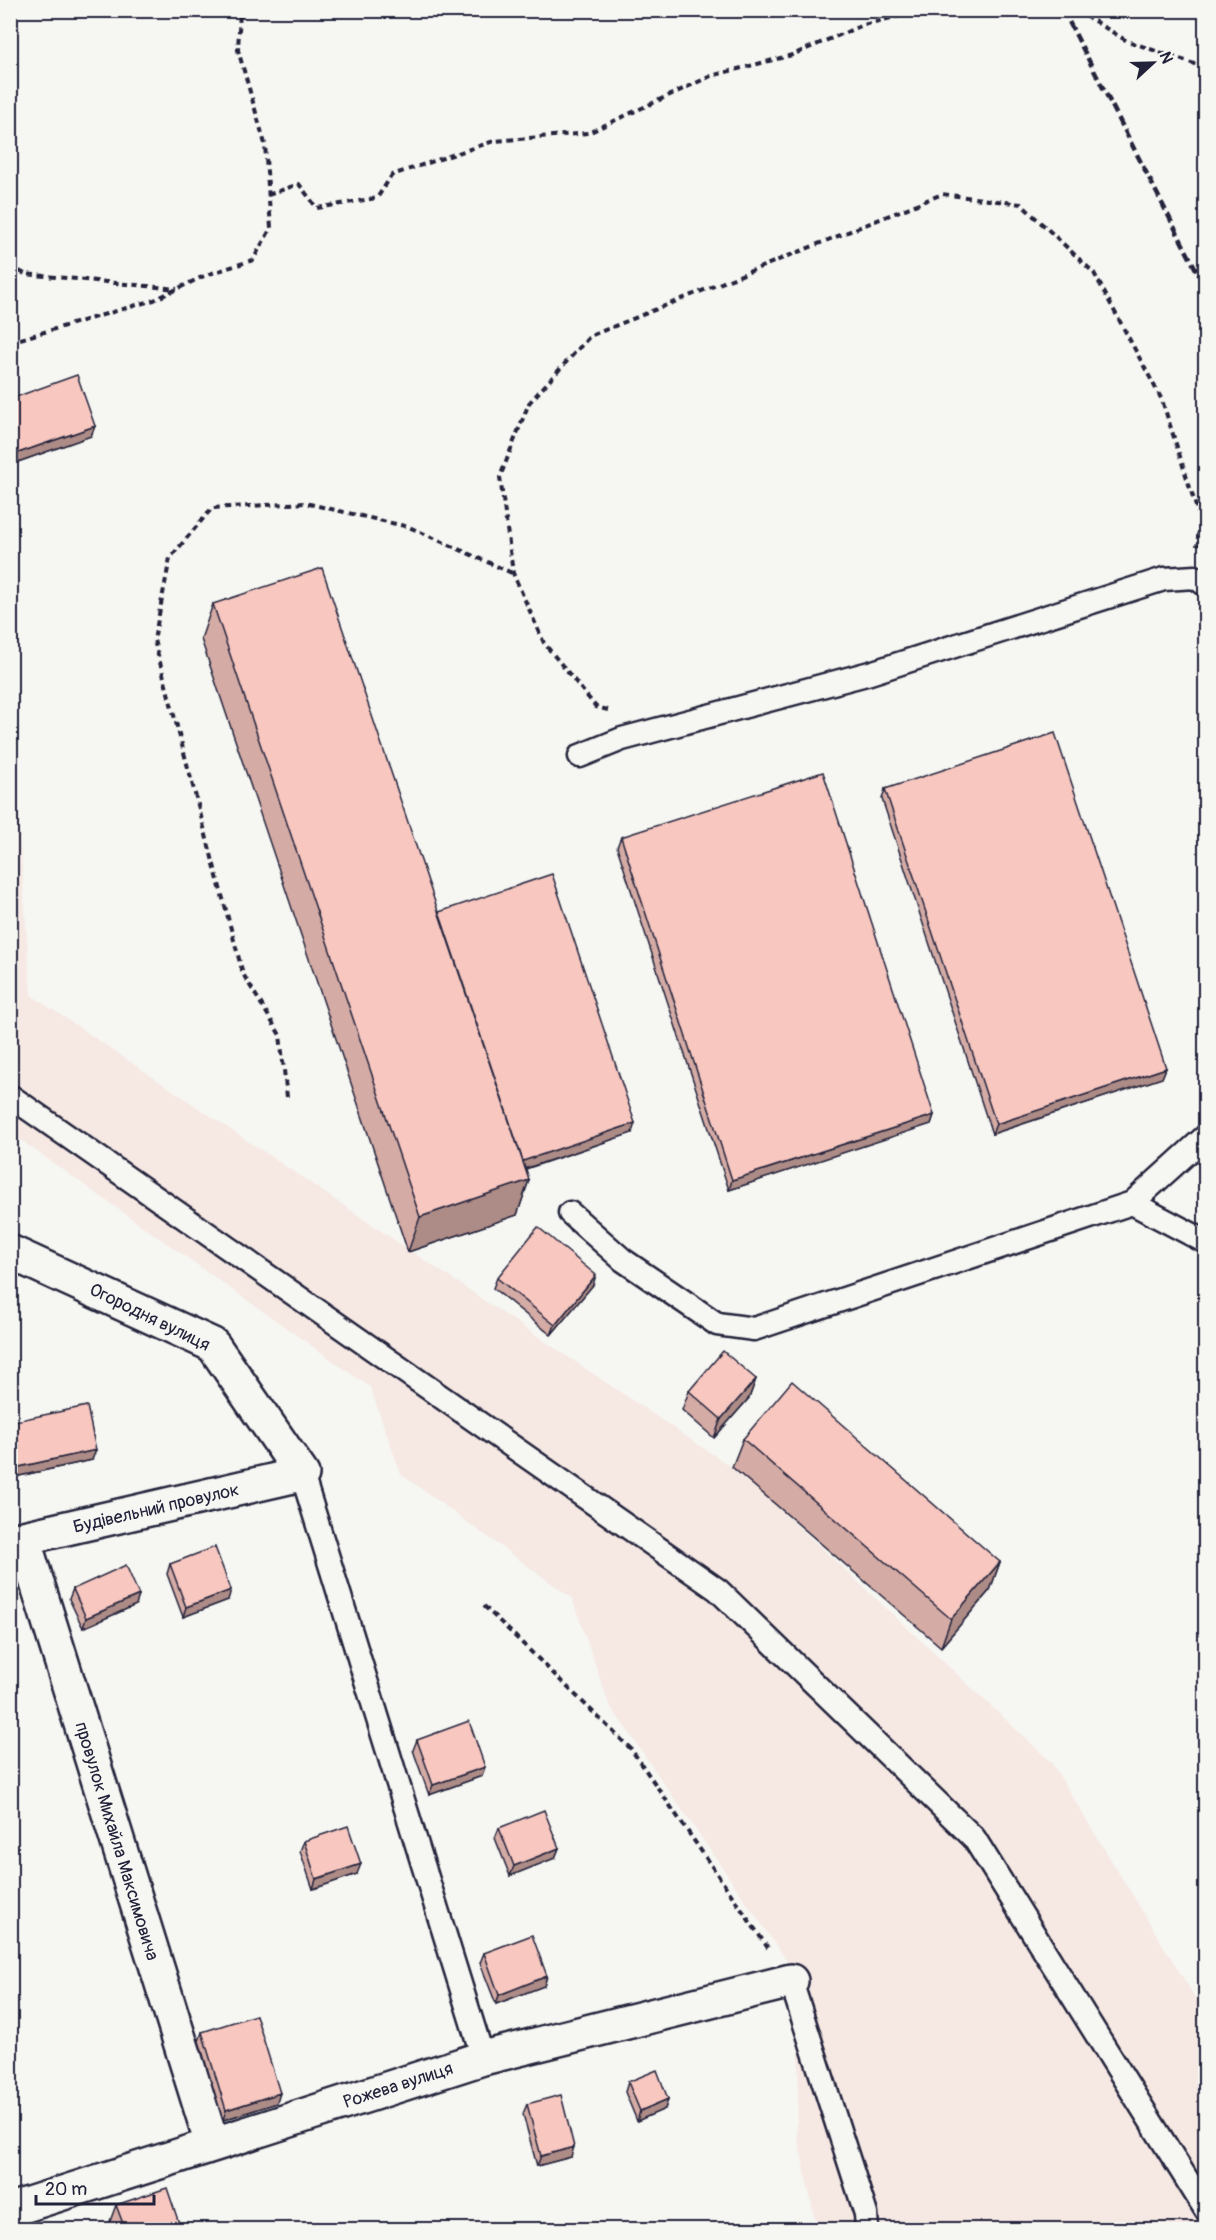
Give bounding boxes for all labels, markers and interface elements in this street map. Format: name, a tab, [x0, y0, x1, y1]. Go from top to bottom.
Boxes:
north arrow	[1123, 33, 1183, 93]
text: N	[1155, 49, 1177, 67]
street label: Огородня вулиця	[86, 1278, 214, 1357]
street label: Будівельний провулок	[71, 1478, 241, 1539]
street label: провулок Михайла Максимовича	[69, 1719, 164, 1963]
street label: Рожева вулиця	[340, 2057, 456, 2114]
scale bar	[36, 2168, 154, 2206]
text: 20 m	[45, 2178, 87, 2201]

